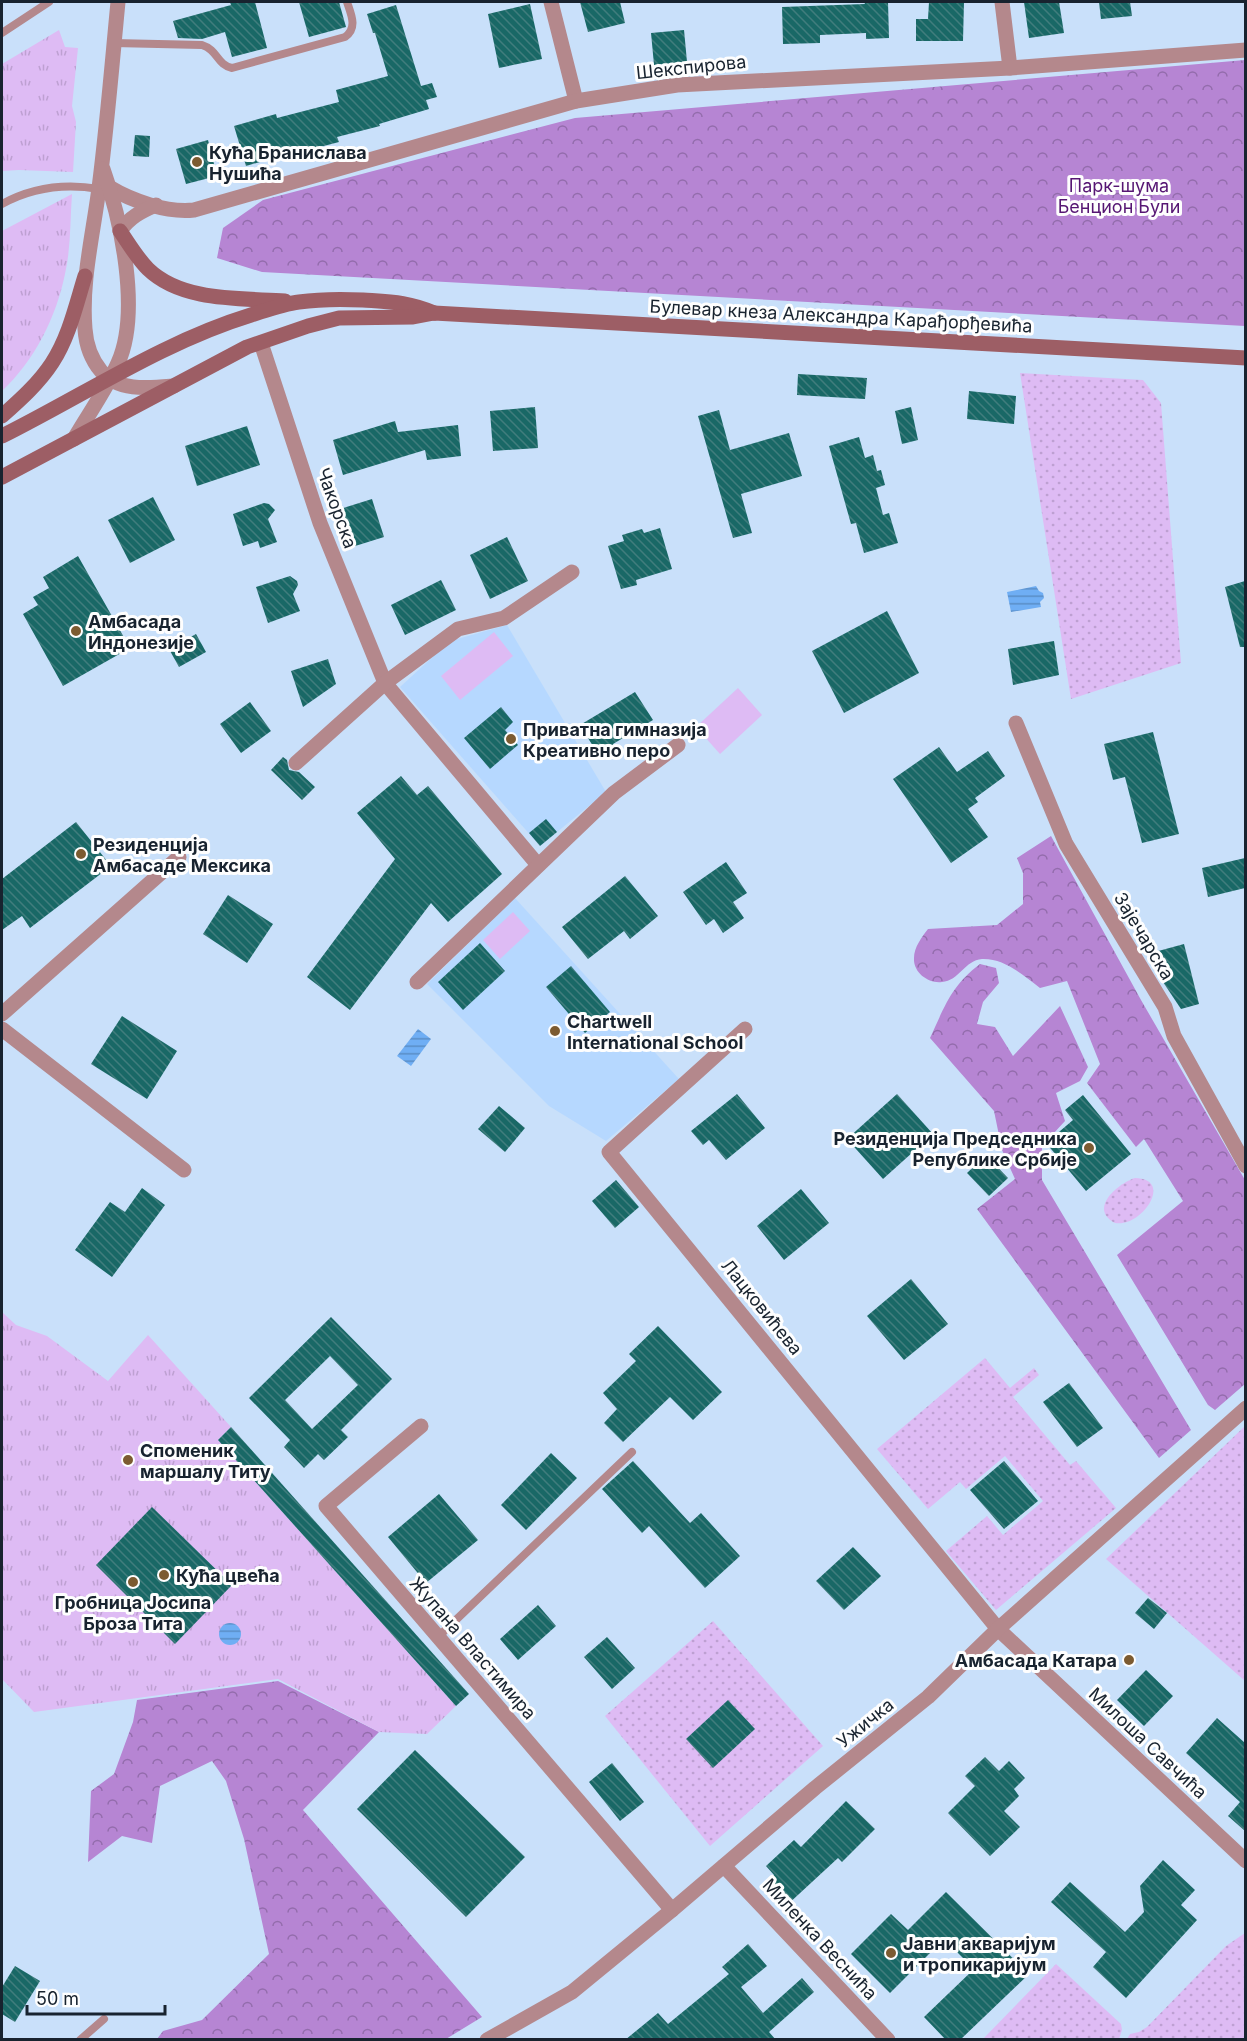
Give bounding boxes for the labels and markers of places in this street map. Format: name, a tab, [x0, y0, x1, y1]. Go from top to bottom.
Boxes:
place label: Кућа Бранислава Нушића	[209, 142, 367, 184]
marker: Кућа Бранислава Нушића	[190, 155, 204, 169]
place label: Амбасада Индонезије	[88, 611, 194, 653]
marker: Амбасада Индонезије	[69, 624, 83, 638]
place label: Приватна гимназија Креативно перо	[523, 719, 707, 761]
marker: Приватна гимназија Креативно перо	[504, 732, 518, 746]
place label: Резиденција Амбасаде Мексика	[93, 834, 271, 876]
marker: Резиденција Амбасаде Мексика	[74, 847, 88, 861]
place label: Chartwell International School	[567, 1011, 743, 1053]
marker: Chartwell International School	[548, 1024, 562, 1038]
place label: Резиденција Председника Републике Србије	[833, 1128, 1077, 1170]
marker: Резиденција Председника Републике Србије	[1082, 1141, 1096, 1155]
place label: Споменик маршалу Титу	[140, 1440, 271, 1482]
marker: Споменик маршалу Титу	[121, 1453, 135, 1467]
place label: Кућа цвећа	[176, 1565, 280, 1586]
marker: Кућа цвећа	[157, 1568, 171, 1582]
marker: Гробница Јосипа Броза Тита	[126, 1575, 140, 1589]
place label: Гробница Јосипа Броза Тита	[55, 1592, 211, 1634]
place label: Амбасада Катара	[955, 1650, 1117, 1671]
marker: Амбасада Катара	[1122, 1653, 1136, 1667]
place label: Јавни акваријум и тропикаријум	[903, 1933, 1056, 1975]
marker: Јавни акваријум и тропикаријум	[884, 1946, 898, 1960]

